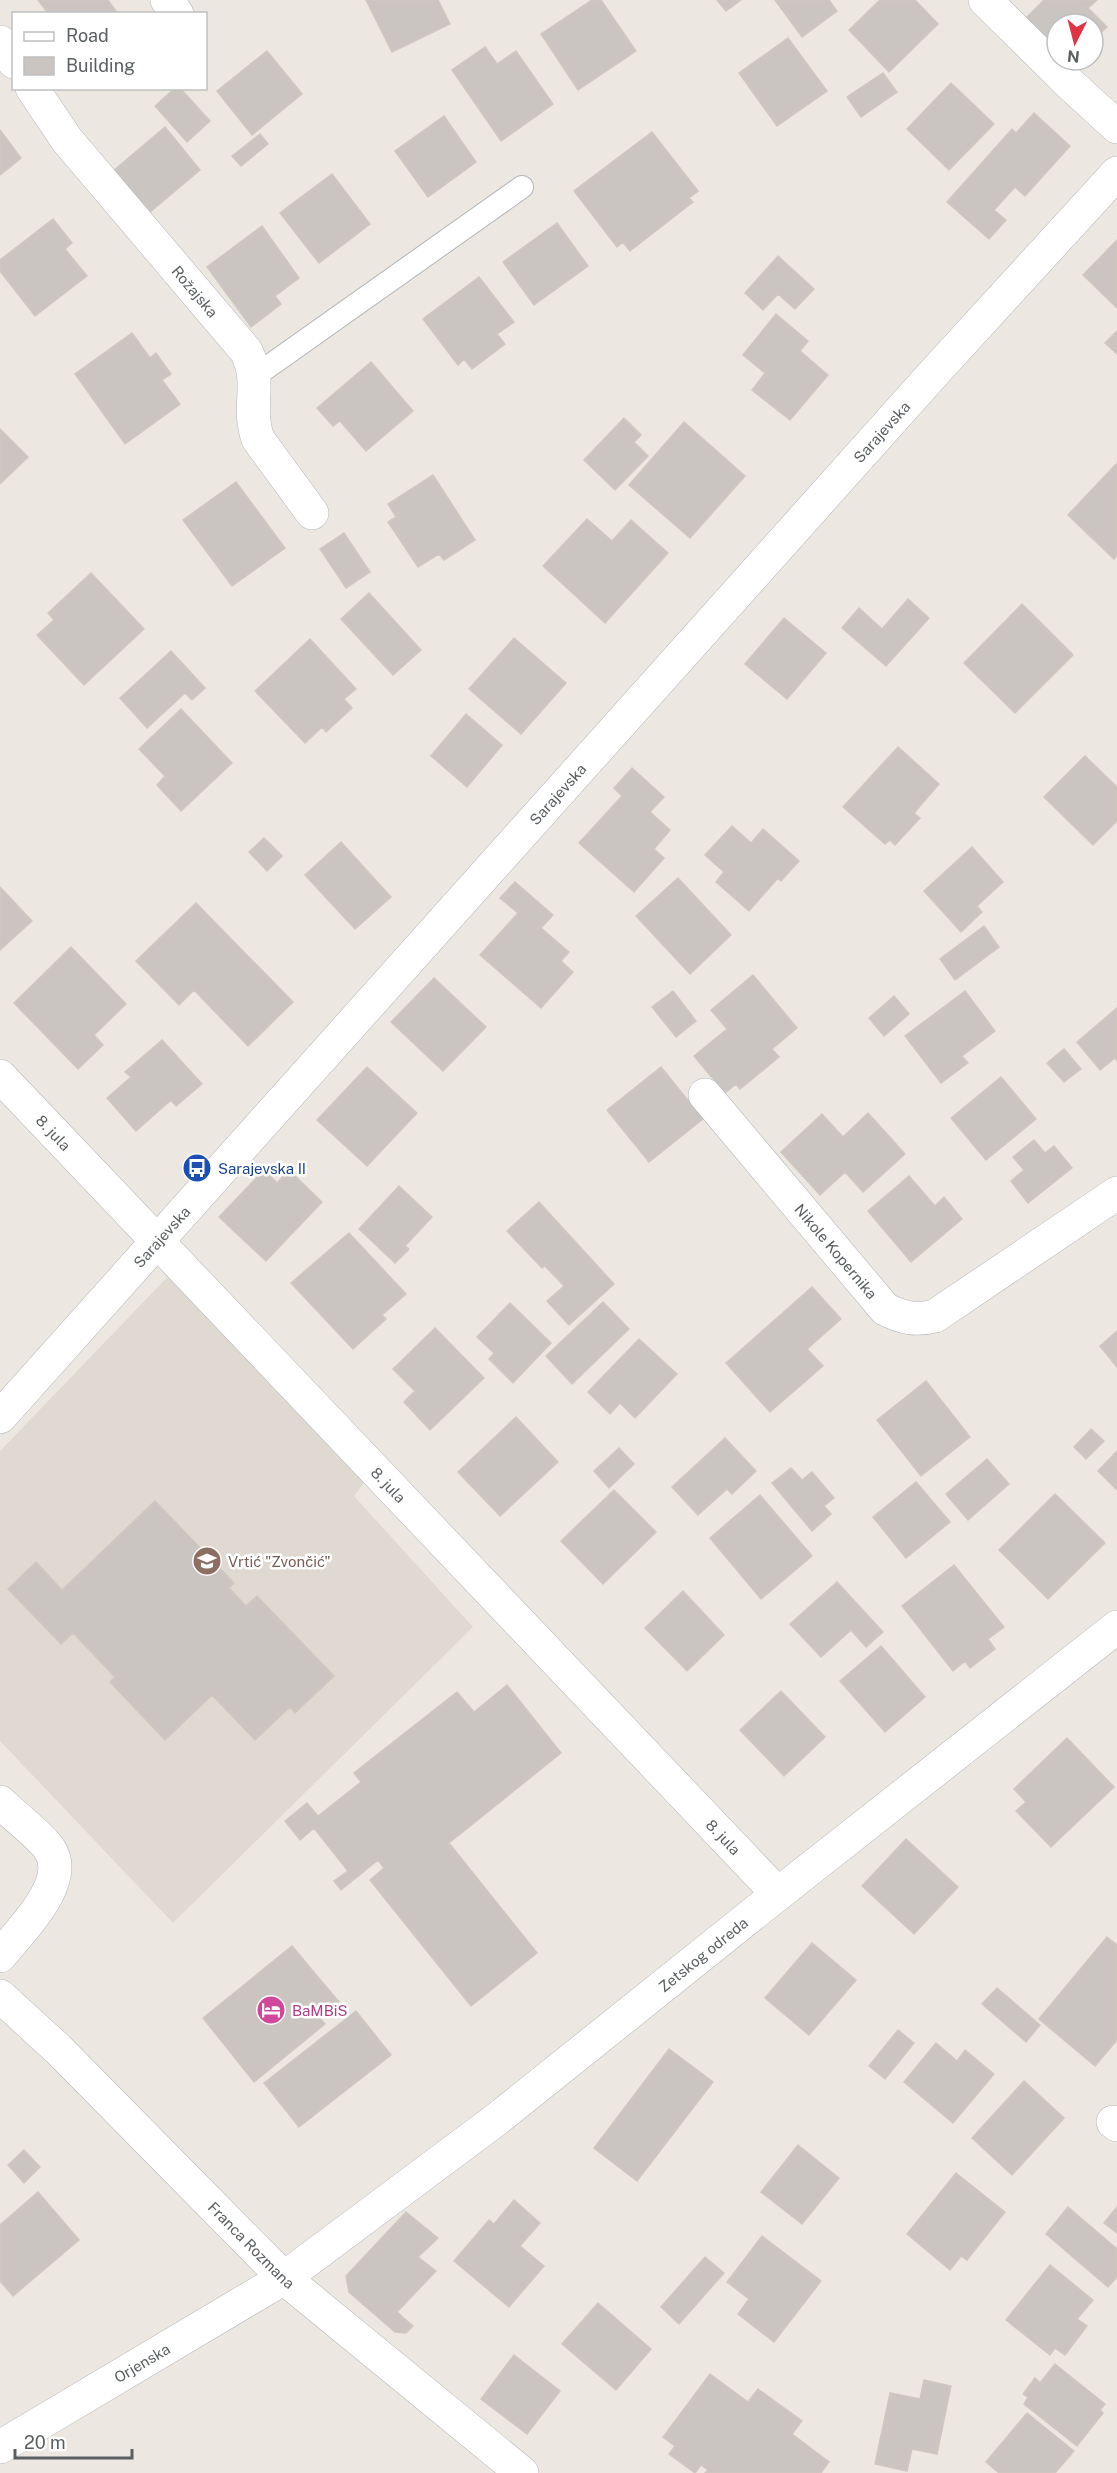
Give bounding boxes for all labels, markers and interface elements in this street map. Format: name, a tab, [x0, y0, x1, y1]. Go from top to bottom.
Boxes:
legend	[12, 12, 207, 90]
north arrow	[1045, 12, 1105, 72]
text: Road	[66, 25, 109, 46]
text: N	[1066, 46, 1081, 67]
text: Building	[66, 55, 135, 76]
street label: Rožajska	[169, 262, 222, 320]
street label: Sarajevska	[850, 398, 913, 466]
street label: Sarajevska	[526, 760, 589, 828]
street label: 8. jula	[33, 1111, 74, 1154]
bus stop icon: Sarajevska II	[181, 1152, 213, 1184]
place label: Sarajevska II	[218, 1160, 306, 1177]
street label: Nikole Kopernika	[792, 1200, 881, 1302]
street label: Sarajevska	[130, 1203, 193, 1271]
street label: 8. jula	[368, 1464, 409, 1506]
school or university icon: Vrtić "Zvončić"	[191, 1545, 223, 1577]
place label: Vrtić "Zvončić"	[228, 1553, 331, 1570]
street label: 8. jula	[703, 1816, 744, 1858]
street label: Zetskog odreda	[655, 1913, 751, 1995]
hotel icon: BaMBiS	[255, 1994, 287, 2026]
place label: BaMBiS	[292, 2002, 347, 2019]
street label: Franca Rozmana	[205, 2198, 298, 2292]
street label: Orjenska	[111, 2339, 173, 2386]
scale bar	[15, 2422, 132, 2460]
text: 20 m	[24, 2432, 66, 2453]

